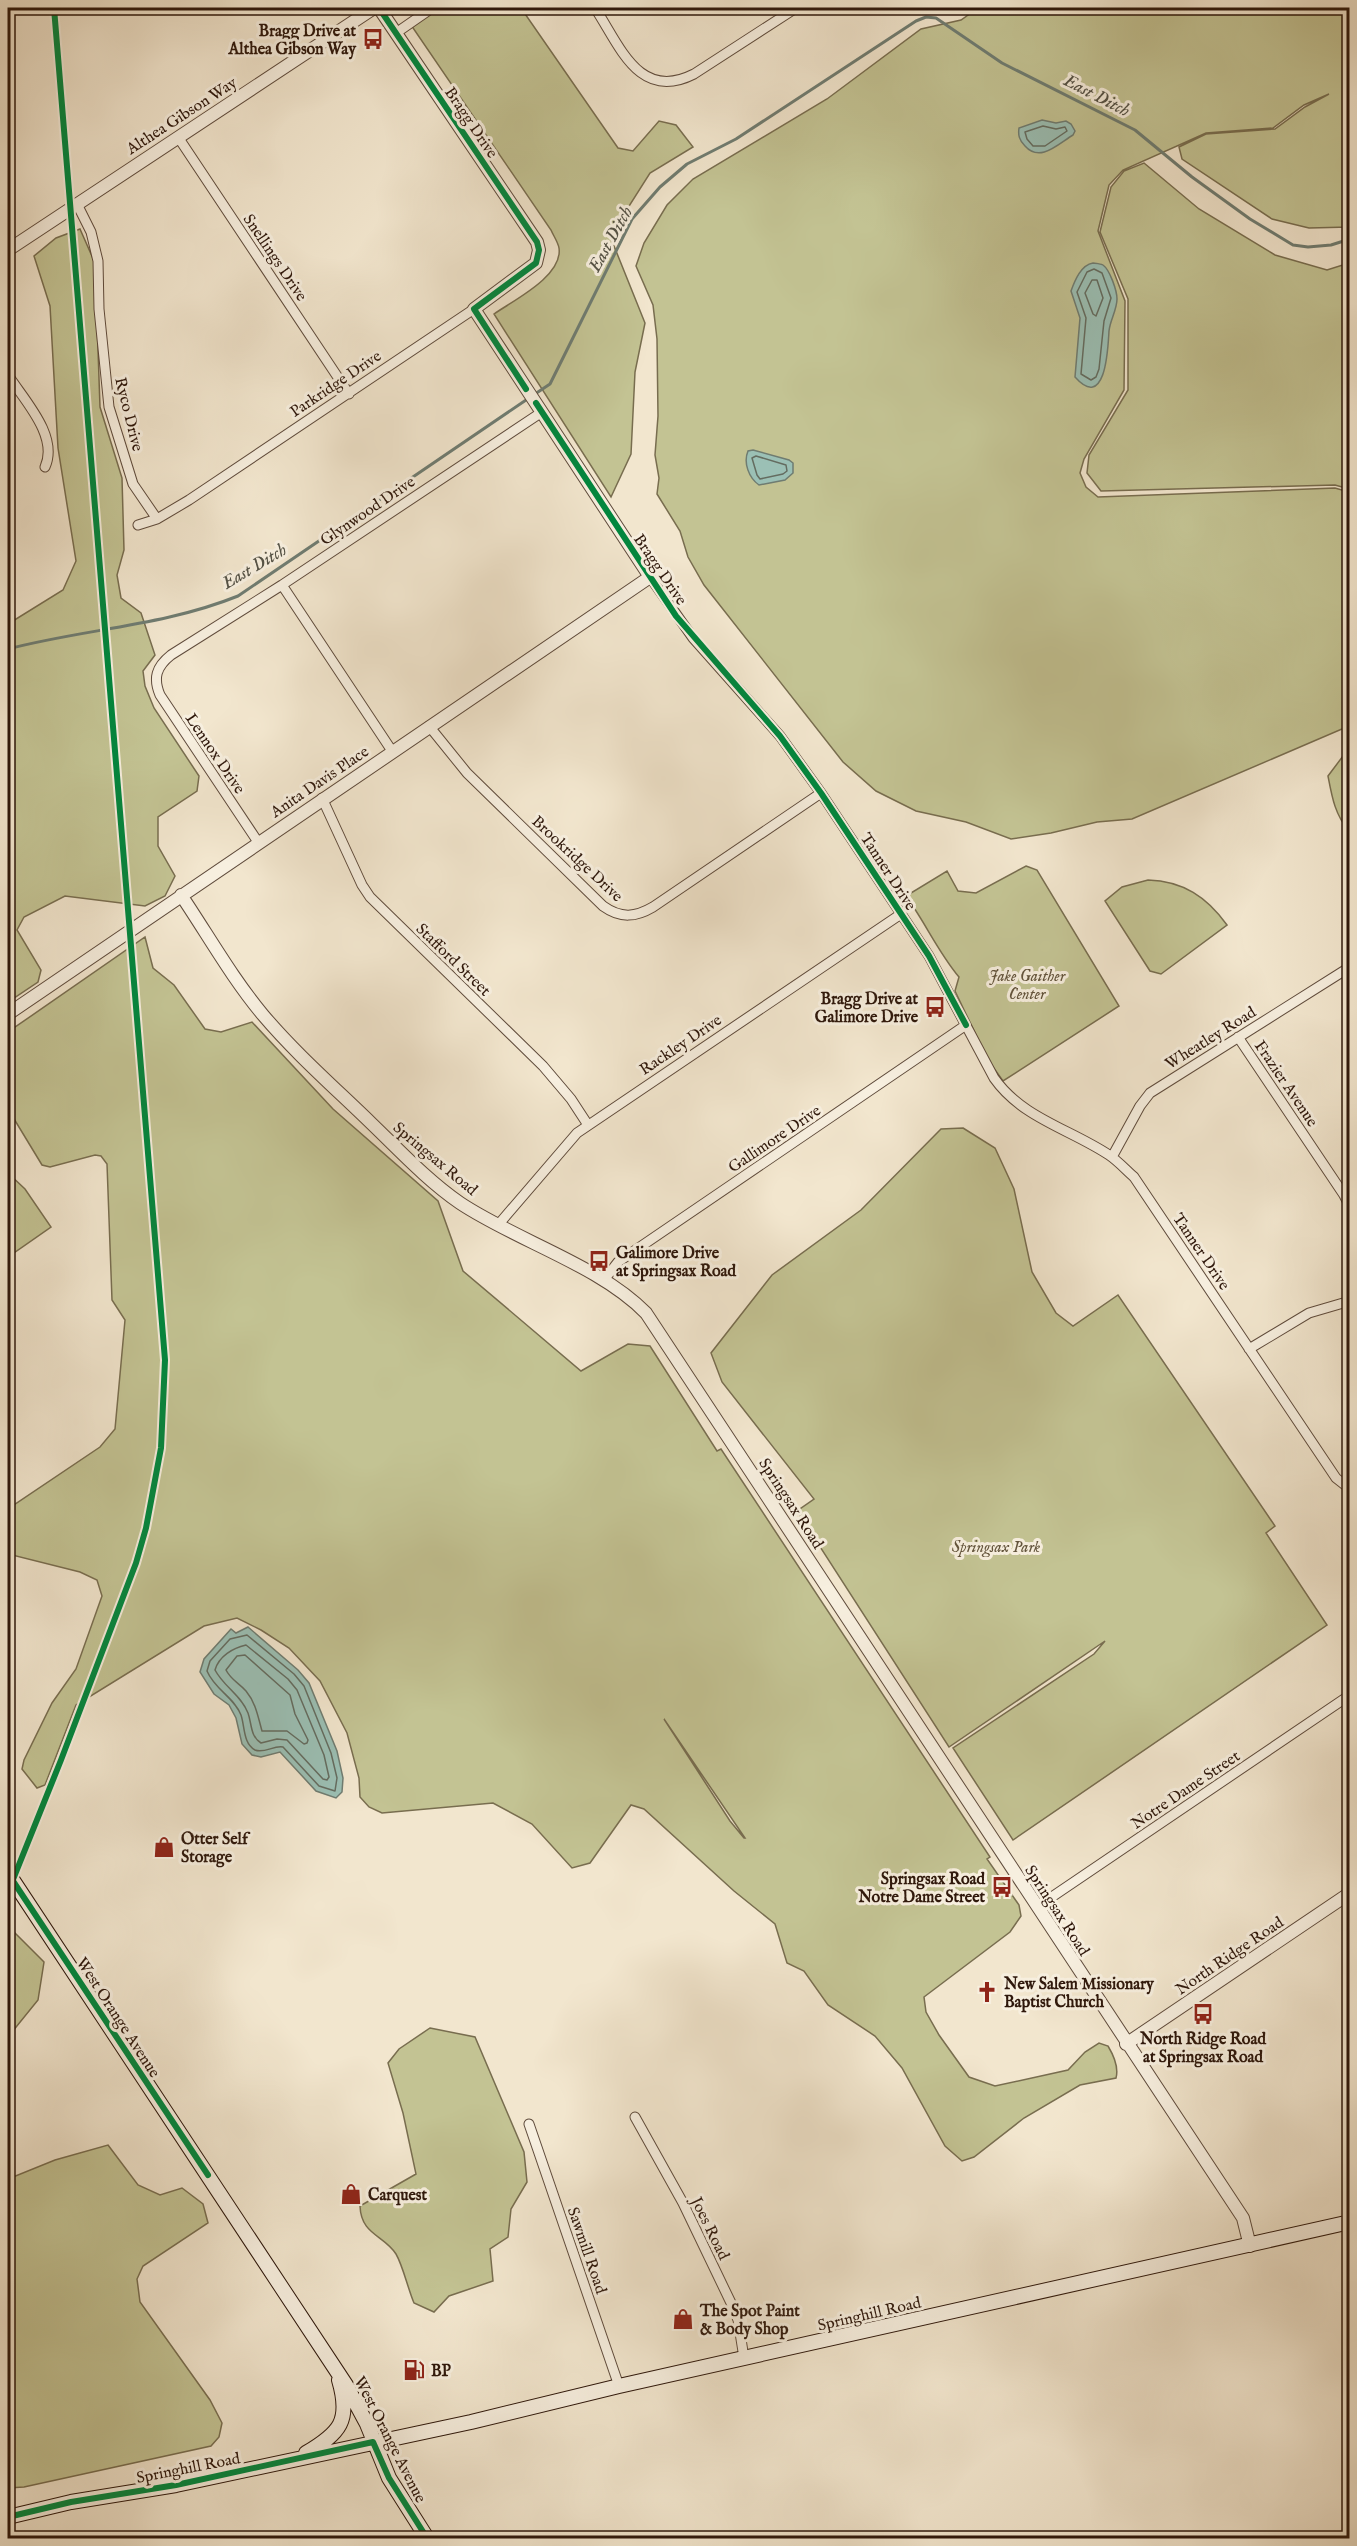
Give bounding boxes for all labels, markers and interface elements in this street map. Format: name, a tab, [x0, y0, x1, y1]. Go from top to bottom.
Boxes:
place label: Bragg Drive at Althea Gibson Way	[228, 22, 357, 60]
bus stop icon: Bragg Drive at Althea Gibson Way	[361, 27, 385, 51]
water label: East Ditch	[1058, 69, 1134, 123]
street label: Althea Gibson Way	[122, 74, 241, 160]
street label: Bragg Drive	[439, 84, 501, 162]
water label: East Ditch	[583, 203, 639, 277]
street label: Snellings Drive	[238, 211, 311, 305]
street label: Parkridge Drive	[287, 347, 386, 423]
street label: Ryco Drive	[109, 375, 147, 454]
street label: Glynwood Drive	[317, 473, 419, 551]
street label: Bragg Drive	[628, 531, 690, 609]
water label: East Ditch	[217, 539, 292, 596]
street label: Lennox Drive	[180, 710, 249, 798]
street label: Anita Davis Place	[266, 742, 373, 823]
street label: Brookridge Drive	[527, 812, 626, 907]
street label: Tanner Drive	[855, 830, 920, 915]
street label: Stafford Street	[411, 920, 495, 1001]
park label: Jake Gaither Center	[989, 967, 1067, 1005]
place label: Bragg Drive at Galimore Drive	[815, 990, 919, 1028]
bus stop icon: Bragg Drive at Galimore Drive	[923, 995, 947, 1019]
street label: Wheatley Road	[1162, 1003, 1261, 1075]
street label: Rackley Drive	[636, 1011, 726, 1080]
street label: Frazier Avenue	[1249, 1037, 1322, 1131]
street label: Gallimore Drive	[725, 1101, 825, 1178]
street label: Springsax Road	[388, 1118, 481, 1201]
street label: Tanner Drive	[1167, 1210, 1233, 1294]
place label: Galimore Drive at Springsax Road	[616, 1244, 737, 1282]
bus stop icon: Galimore Drive at Springsax Road	[587, 1249, 611, 1273]
street label: Springsax Road	[754, 1455, 827, 1554]
park label: Springsax Park	[952, 1538, 1041, 1558]
street label: Notre Dame Street	[1128, 1747, 1245, 1834]
place label: Otter Self Storage	[181, 1830, 251, 1868]
shop icon: Otter Self Storage	[152, 1835, 176, 1859]
street label: Springsax Road	[1020, 1862, 1093, 1961]
place label: Springsax Road Notre Dame Street	[857, 1870, 986, 1908]
bus stop icon: Springsax Road Notre Dame Street	[990, 1875, 1014, 1899]
street label: North Ridge Road	[1172, 1913, 1288, 2000]
street label: West Orange Avenue	[71, 1954, 164, 2082]
place label: New Salem Missionary Baptist Church	[1003, 1975, 1155, 2013]
church icon: New Salem Missionary Baptist Church	[975, 1980, 999, 2004]
bus stop icon: North Ridge Road at Springsax Road	[1191, 2002, 1215, 2026]
place label: North Ridge Road at Springsax Road	[1139, 2030, 1266, 2068]
shop icon: Carquest	[339, 2182, 363, 2206]
place label: Carquest	[368, 2186, 427, 2206]
street label: Joes Road	[685, 2192, 733, 2264]
street label: Sawmill Road	[562, 2205, 610, 2297]
street label: Springhill Road	[816, 2293, 924, 2337]
place label: The Spot Paint & Body Shop	[699, 2302, 800, 2340]
shop icon: The Spot Paint & Body Shop	[671, 2307, 695, 2331]
fuel station icon: BP	[402, 2358, 426, 2382]
place label: BP	[431, 2362, 452, 2382]
street label: West Orange Avenue	[349, 2373, 430, 2507]
street label: Springhill Road	[135, 2449, 242, 2489]

